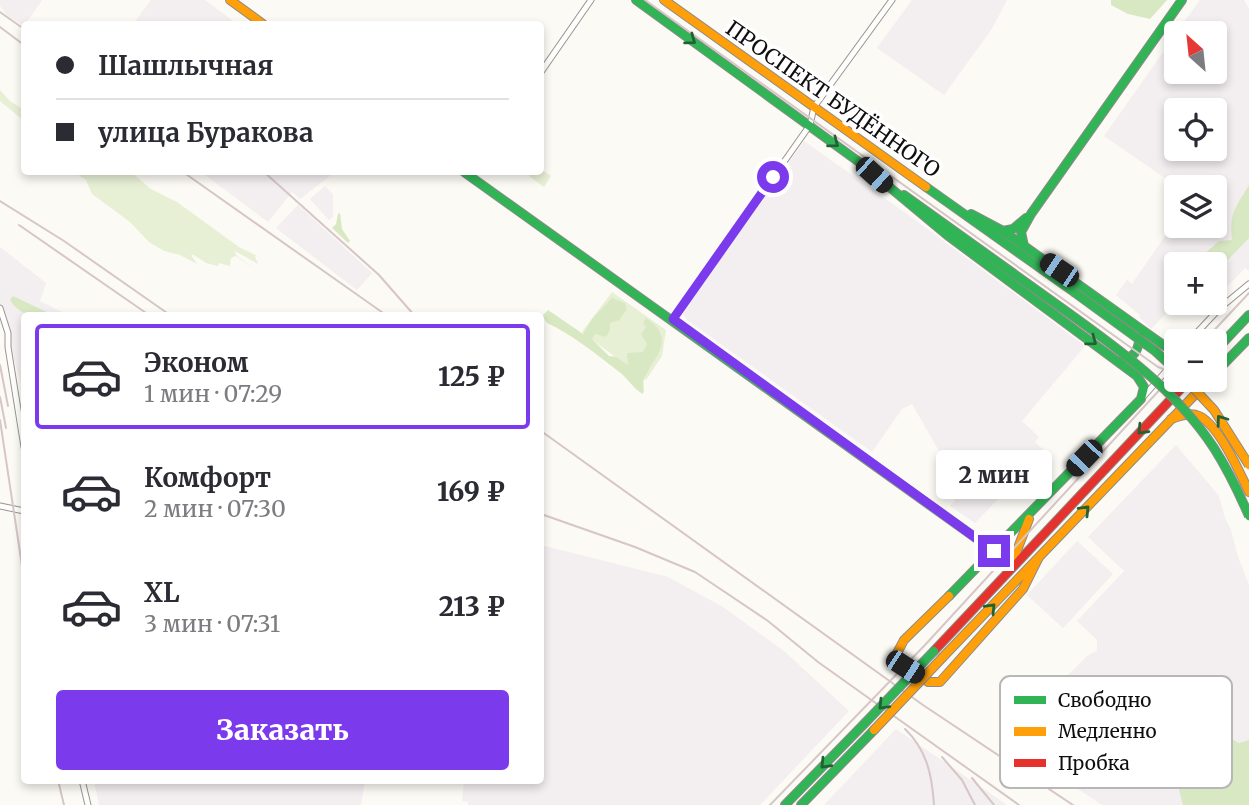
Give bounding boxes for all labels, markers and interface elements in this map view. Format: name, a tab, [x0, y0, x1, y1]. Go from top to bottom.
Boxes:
street label: ПРОСПЕКТ БУДЁННОГО	[721, 15, 945, 183]
north arrow	[1164, 21, 1227, 84]
map controls	[1164, 21, 1227, 392]
one-way arrow	[683, 32, 696, 44]
text: Шашлычная	[98, 49, 273, 82]
button: locate	[1164, 98, 1227, 161]
text: улица Буракова	[98, 116, 314, 149]
one-way arrow	[826, 135, 839, 147]
car	[852, 153, 897, 197]
route start	[757, 161, 789, 193]
button: layers	[1164, 175, 1227, 238]
car	[1036, 250, 1083, 290]
button: +	[1164, 252, 1227, 315]
button: −	[1164, 329, 1227, 392]
one-way arrow	[1084, 333, 1096, 345]
icon: car	[60, 345, 123, 408]
text: Эконом	[144, 346, 249, 379]
text: 125 ₽	[438, 360, 505, 393]
text: 1 мин · 07:29	[144, 379, 282, 408]
one-way arrow	[1217, 415, 1229, 428]
one-way arrow	[1137, 421, 1150, 434]
car	[1062, 436, 1107, 480]
callout: 2 мин	[936, 449, 1052, 498]
icon: car	[60, 460, 123, 523]
text: 2 мин	[958, 460, 1030, 489]
text: Комфорт	[144, 461, 271, 494]
text: 169 ₽	[437, 475, 505, 508]
text: 2 мин · 07:30	[144, 494, 286, 523]
one-way arrow	[1076, 505, 1089, 518]
route end	[978, 535, 1010, 567]
icon: car	[60, 575, 123, 638]
text: XL	[144, 576, 180, 609]
text: 213 ₽	[439, 590, 505, 623]
one-way arrow	[982, 603, 995, 616]
text: 3 мин · 07:31	[144, 609, 280, 638]
car	[882, 647, 929, 687]
legend	[1000, 676, 1232, 788]
text: Свободно	[1058, 688, 1151, 712]
button: Заказать	[56, 690, 509, 770]
one-way arrow	[878, 697, 891, 710]
text: Медленно	[1058, 719, 1157, 743]
text: Пробка	[1058, 751, 1130, 775]
one-way arrow	[821, 756, 834, 769]

